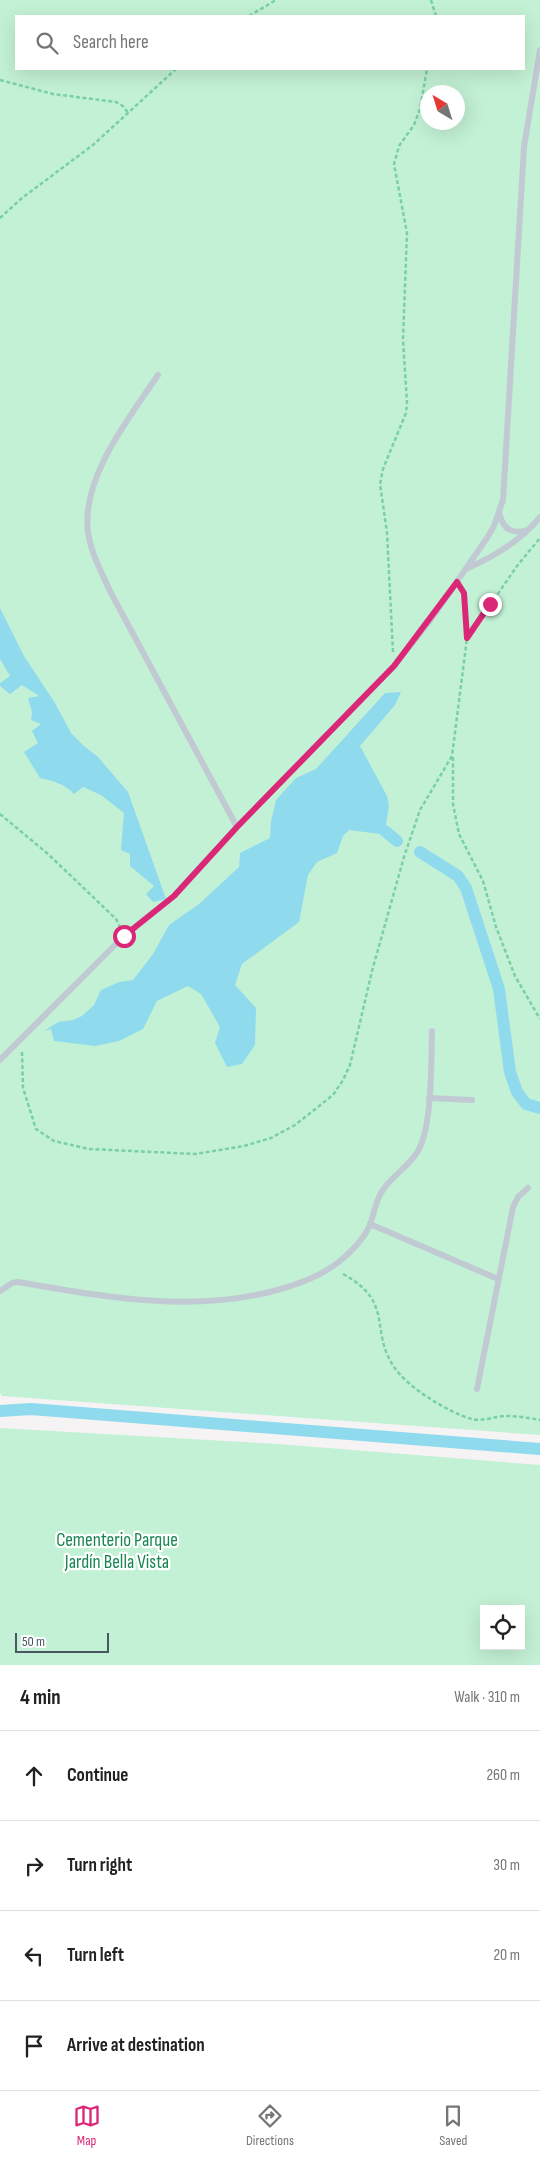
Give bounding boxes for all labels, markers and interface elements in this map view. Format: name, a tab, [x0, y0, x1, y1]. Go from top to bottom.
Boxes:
search box	[15, 15, 525, 70]
icon: search	[33, 29, 61, 57]
text: Search here	[73, 31, 149, 54]
north arrow	[420, 85, 465, 130]
route end	[479, 593, 502, 616]
route start	[113, 925, 136, 948]
park label: Cementerio Parque Jardín Bella Vista	[56, 1529, 178, 1574]
map controls	[480, 1605, 525, 1650]
button: locate	[480, 1605, 525, 1650]
scale bar	[15, 1630, 109, 1653]
text: 50 m	[22, 1633, 45, 1650]
text: 4 min	[20, 1685, 61, 1710]
text: Walk · 310 m	[454, 1688, 520, 1707]
icon: ahead	[20, 1762, 48, 1790]
text: Continue	[67, 1764, 128, 1787]
text: 260 m	[486, 1766, 520, 1785]
icon: right	[20, 1852, 48, 1880]
text: Turn right	[67, 1854, 132, 1877]
text: 30 m	[493, 1856, 520, 1875]
icon: left	[20, 1942, 48, 1970]
text: Turn left	[67, 1944, 124, 1967]
text: 20 m	[493, 1946, 520, 1965]
icon: arrive	[20, 2032, 48, 2060]
text: Arrive at destination	[67, 2034, 205, 2057]
tab: Map	[73, 2102, 101, 2149]
tab: Directions	[246, 2102, 294, 2149]
tab: Saved	[439, 2102, 467, 2149]

